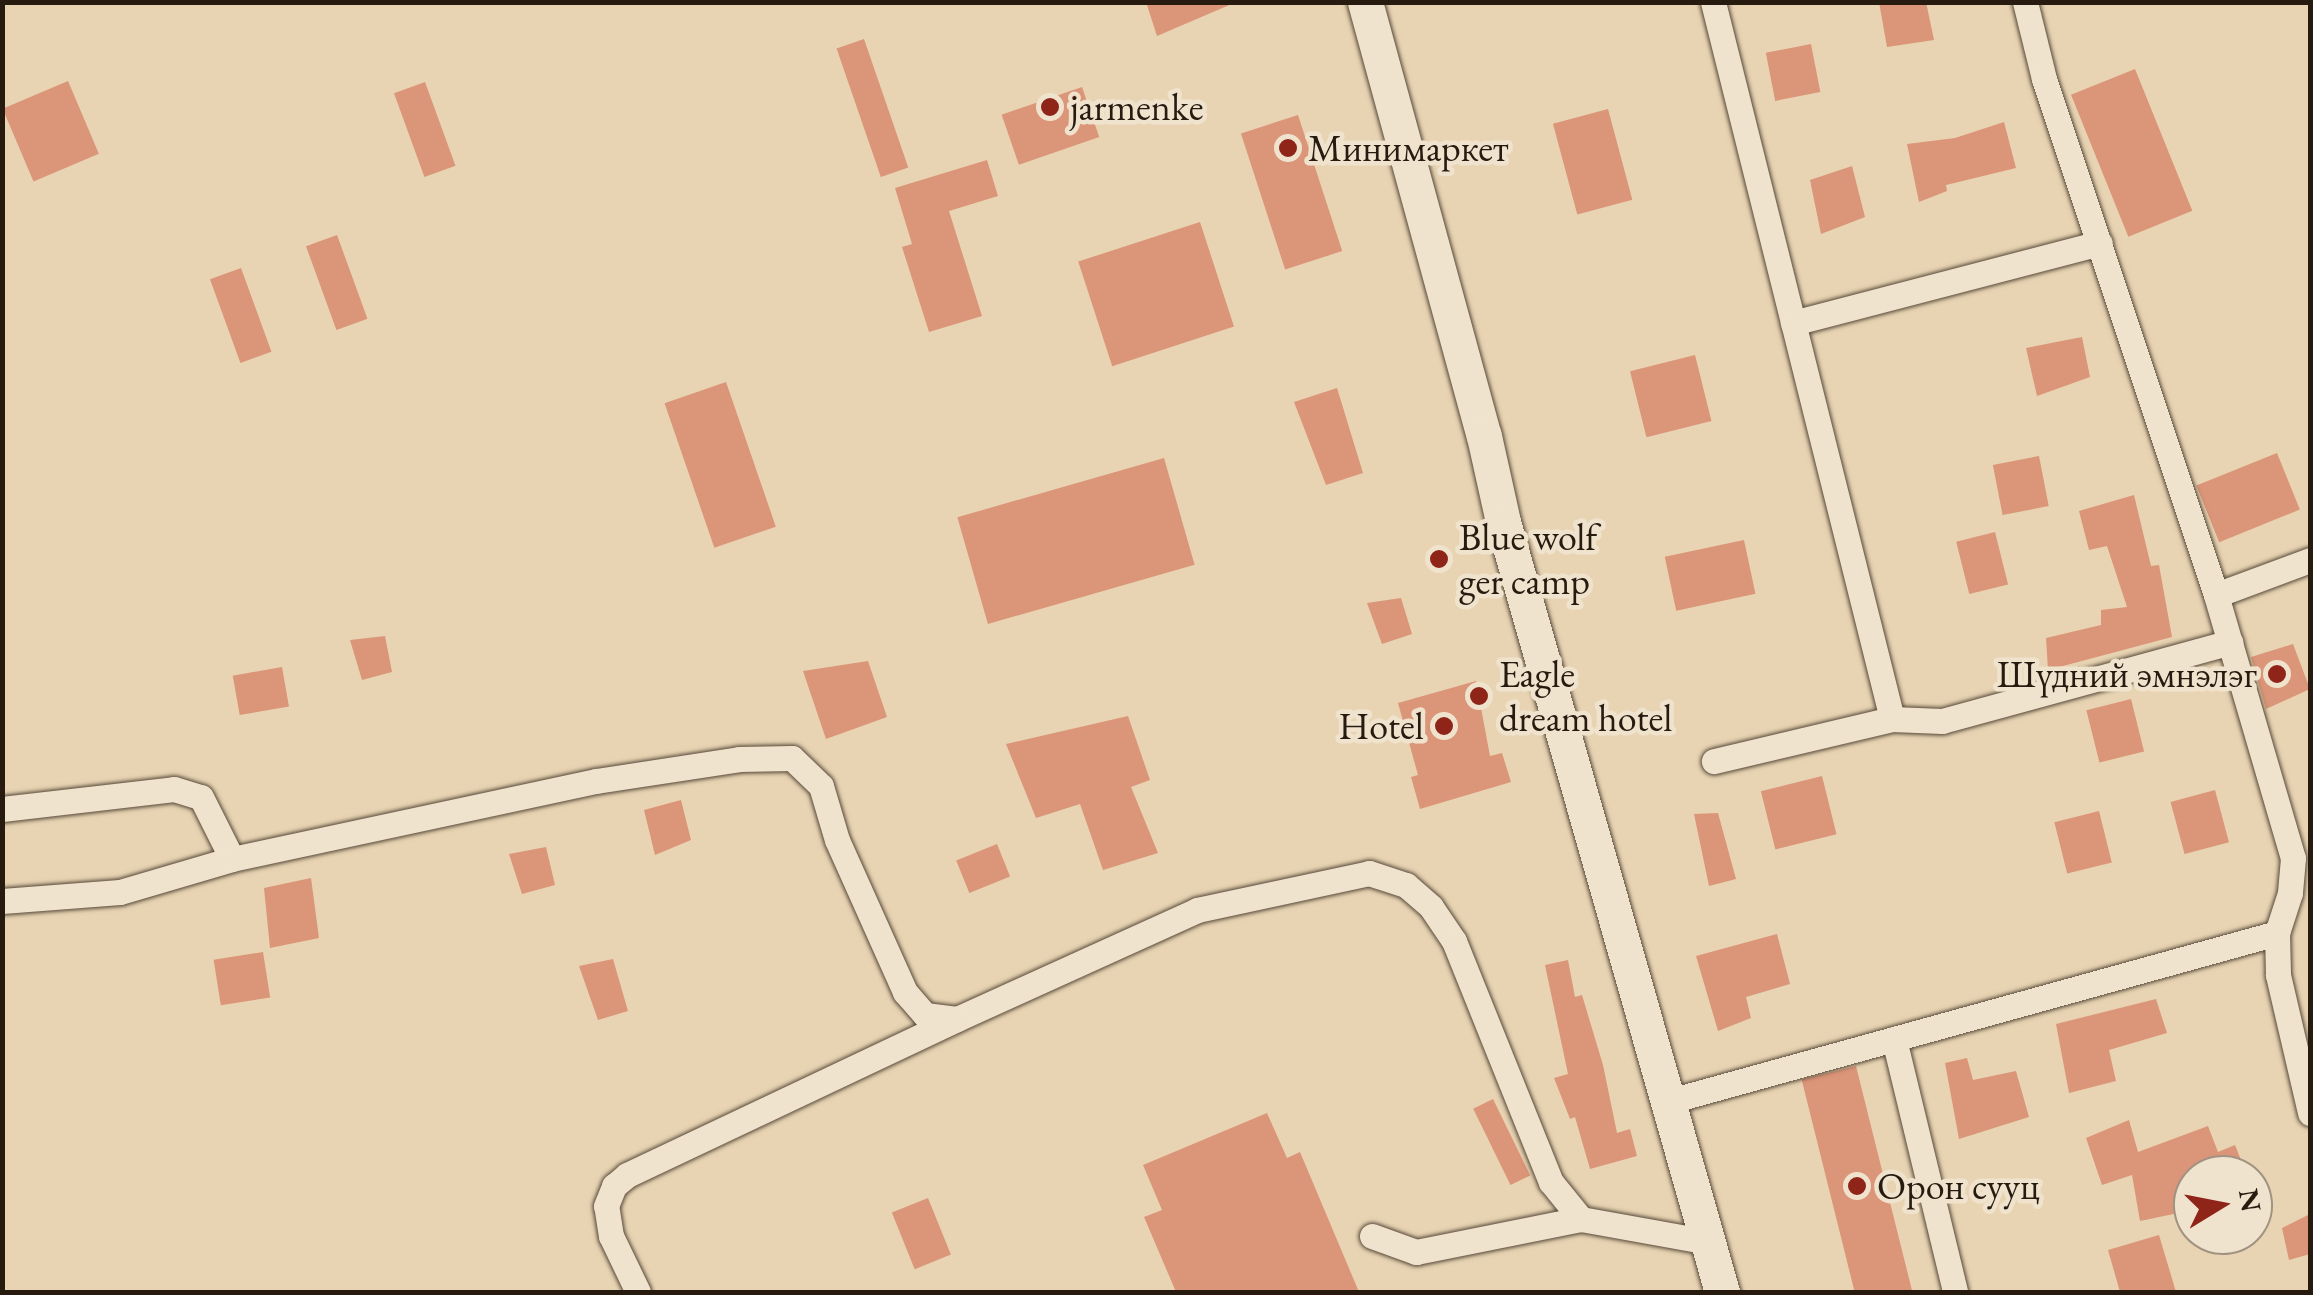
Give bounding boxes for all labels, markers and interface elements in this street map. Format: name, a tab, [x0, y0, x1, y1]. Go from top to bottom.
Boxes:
place label: jarmenke	[1070, 84, 1204, 130]
marker: jarmenke	[1039, 96, 1061, 118]
place label: Минимаркет	[1308, 125, 1509, 171]
marker: Минимаркет	[1277, 137, 1299, 159]
place label: Blue wolf ger camp	[1459, 514, 1597, 604]
marker: Blue wolf ger camp	[1428, 548, 1450, 570]
place label: Eagle dream hotel	[1499, 651, 1672, 741]
place label: Шүдний эмнэлэг	[1997, 651, 2257, 697]
marker: Шүдний эмнэлэг	[2266, 663, 2288, 685]
marker: Eagle dream hotel	[1468, 685, 1490, 707]
place label: Hotel	[1339, 703, 1424, 749]
marker: Hotel	[1433, 715, 1455, 737]
north arrow	[2173, 1155, 2273, 1255]
place label: Орон сууц	[1877, 1163, 2039, 1209]
marker: Орон сууц	[1846, 1175, 1868, 1197]
text: N	[2231, 1186, 2270, 1214]

